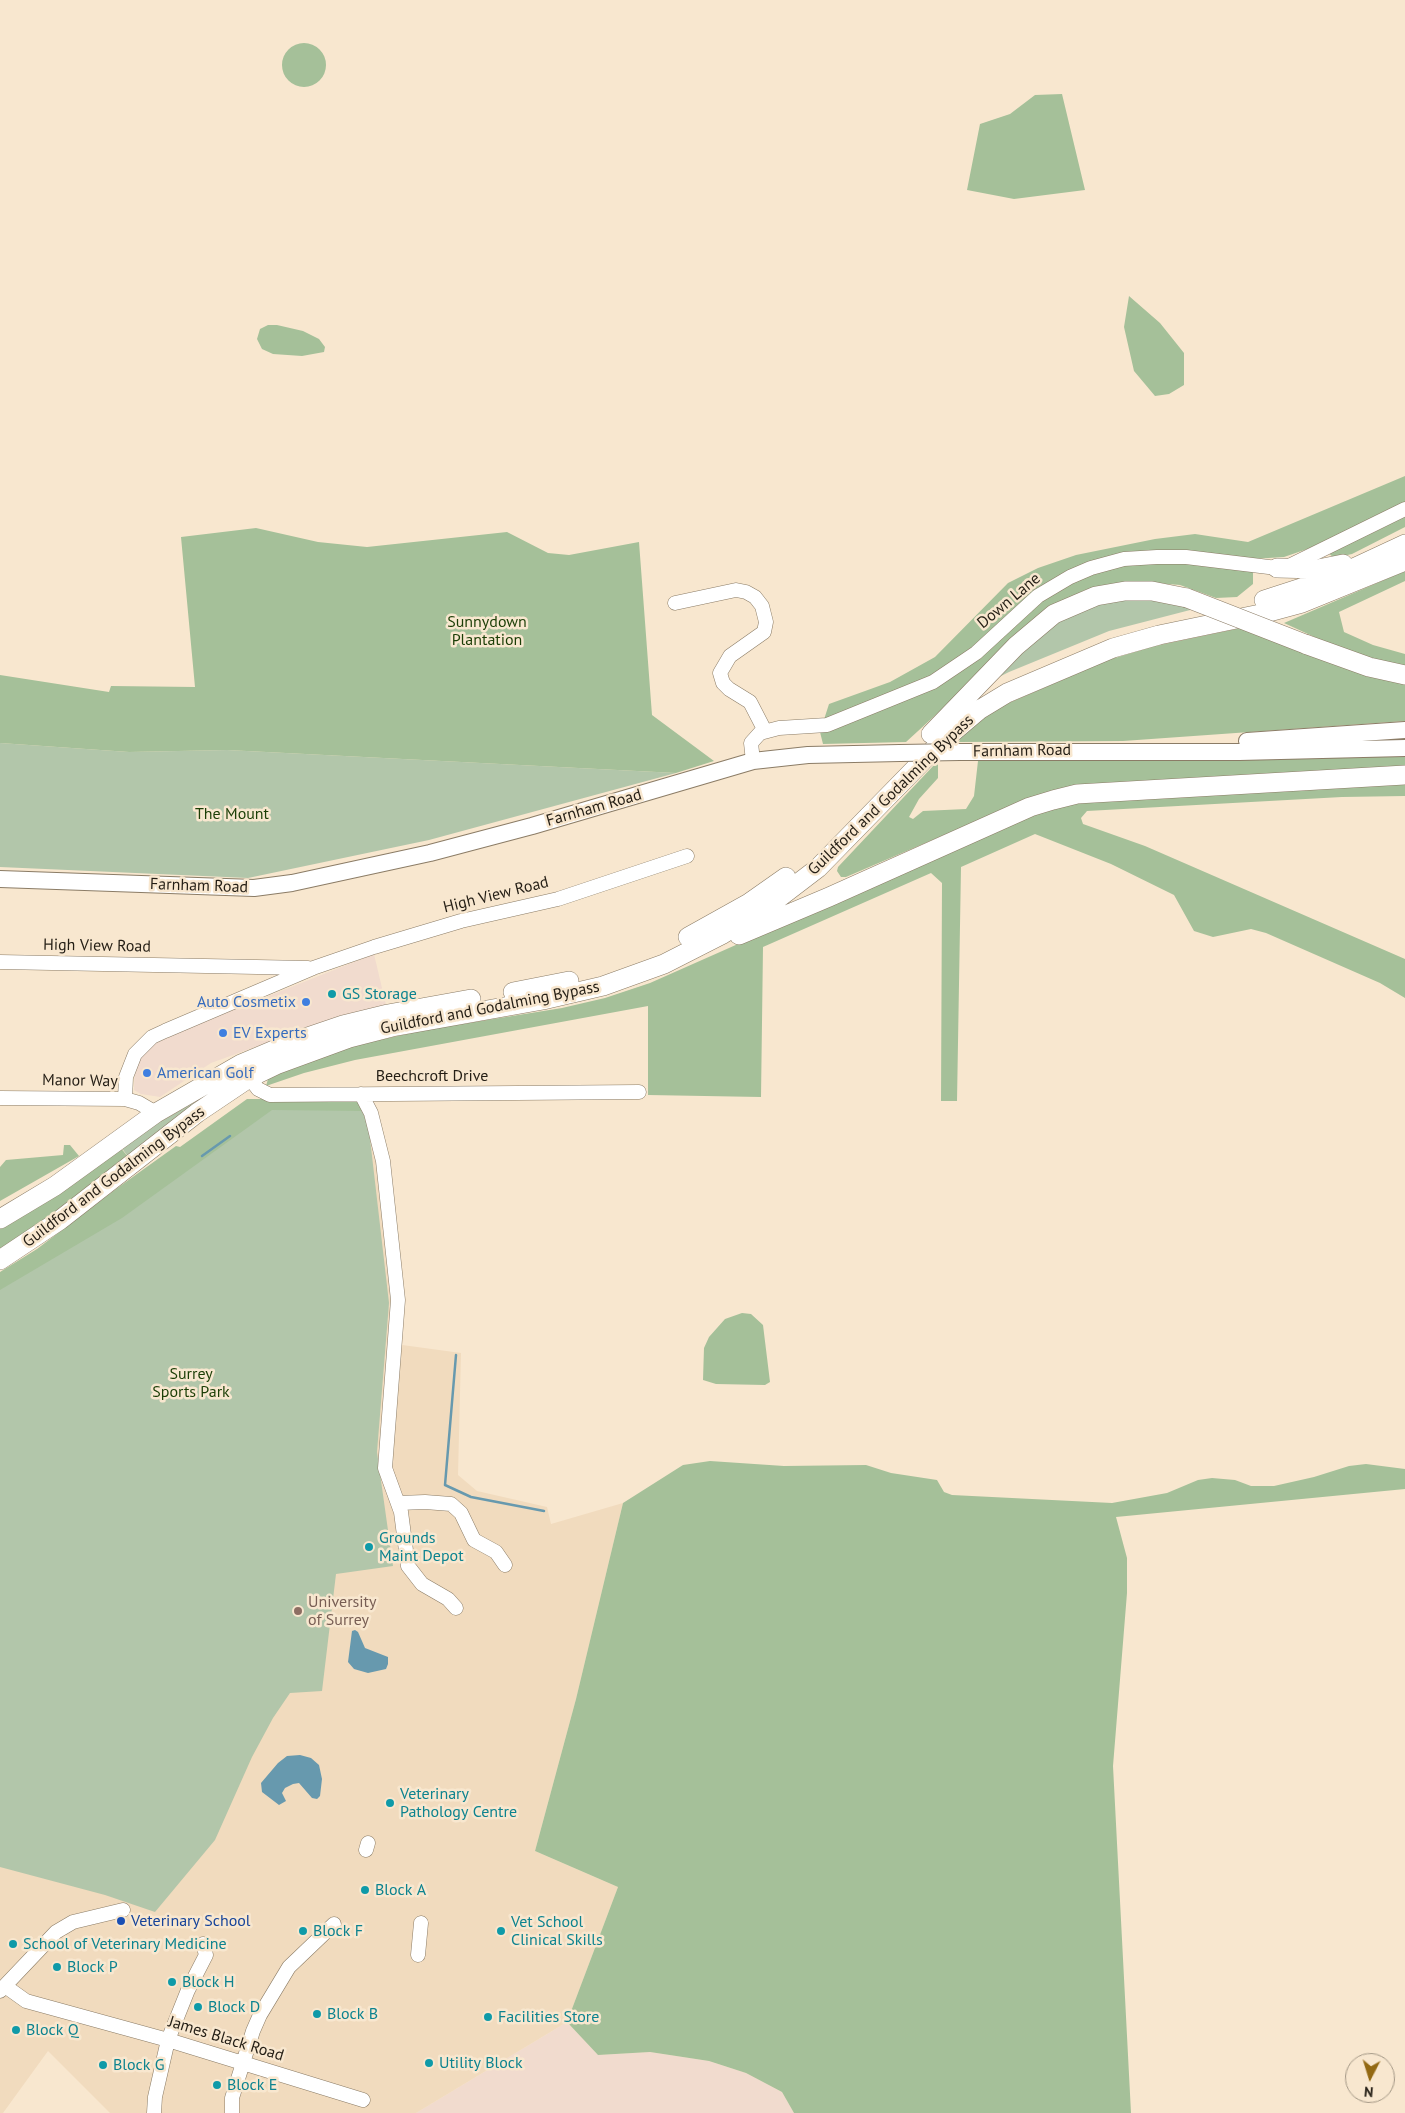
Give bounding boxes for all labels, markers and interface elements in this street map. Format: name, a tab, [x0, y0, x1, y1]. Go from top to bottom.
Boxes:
street label: Down Lane	[974, 569, 1044, 633]
park label: Sunnydown Plantation	[447, 612, 527, 650]
street label: Guildford and Godalming Bypass	[804, 711, 978, 879]
street label: Farnham Road	[973, 741, 1071, 761]
street label: Farnham Road	[544, 785, 644, 831]
park label: The Mount	[195, 804, 269, 824]
street label: High View Road	[441, 873, 551, 917]
street label: Farnham Road	[150, 875, 248, 897]
street label: High View Road	[43, 935, 151, 957]
street label: Guildford and Godalming Bypass	[379, 977, 601, 1039]
place label: GS Storage	[342, 984, 417, 1004]
marker: GS Storage	[326, 988, 338, 1000]
place label: Auto Cosmetix	[197, 992, 296, 1012]
marker: Auto Cosmetix	[300, 996, 312, 1008]
place label: EV Experts	[233, 1023, 307, 1043]
marker: EV Experts	[217, 1027, 229, 1039]
place label: American Golf	[157, 1063, 254, 1083]
street label: Beechcroft Drive	[376, 1066, 488, 1086]
marker: American Golf	[141, 1067, 153, 1079]
street label: Manor Way	[42, 1071, 118, 1091]
street label: Guildford and Godalming Bypass	[19, 1102, 209, 1252]
park label: Surrey Sports Park	[152, 1364, 230, 1402]
place label: Grounds Maint Depot	[379, 1528, 464, 1566]
marker: Grounds Maint Depot	[363, 1541, 375, 1553]
place label: University of Surrey	[308, 1592, 376, 1630]
marker: University of Surrey	[292, 1605, 304, 1617]
place label: Veterinary Pathology Centre	[400, 1784, 517, 1822]
marker: Veterinary Pathology Centre	[384, 1797, 396, 1809]
place label: Block A	[375, 1880, 426, 1900]
marker: Block A	[359, 1884, 371, 1896]
place label: Veterinary School	[131, 1911, 251, 1931]
place label: Vet School Clinical Skills	[511, 1912, 603, 1950]
marker: Veterinary School	[115, 1915, 127, 1927]
place label: Block F	[313, 1921, 363, 1941]
marker: Block F	[297, 1925, 309, 1937]
marker: Vet School Clinical Skills	[495, 1925, 507, 1937]
place label: School of Veterinary Medicine	[23, 1934, 227, 1954]
marker: School of Veterinary Medicine	[7, 1938, 19, 1950]
place label: Block P	[67, 1957, 118, 1977]
marker: Block P	[51, 1961, 63, 1973]
place label: Block H	[182, 1972, 234, 1992]
marker: Block H	[166, 1976, 178, 1988]
place label: Block D	[208, 1997, 260, 2017]
marker: Block D	[192, 2001, 204, 2013]
place label: Block B	[327, 2004, 378, 2024]
place label: Facilities Store	[498, 2007, 599, 2027]
marker: Block B	[311, 2008, 323, 2020]
marker: Facilities Store	[482, 2011, 494, 2023]
street label: James Black Road	[166, 2012, 286, 2066]
place label: Block Q	[26, 2020, 79, 2040]
marker: Block Q	[10, 2024, 22, 2036]
place label: Utility Block	[439, 2053, 523, 2073]
north arrow	[1345, 2053, 1395, 2103]
place label: Block G	[113, 2055, 165, 2075]
marker: Utility Block	[423, 2057, 435, 2069]
marker: Block G	[97, 2059, 109, 2071]
place label: Block E	[227, 2075, 277, 2095]
marker: Block E	[211, 2079, 223, 2091]
text: N	[1363, 2083, 1374, 2101]

